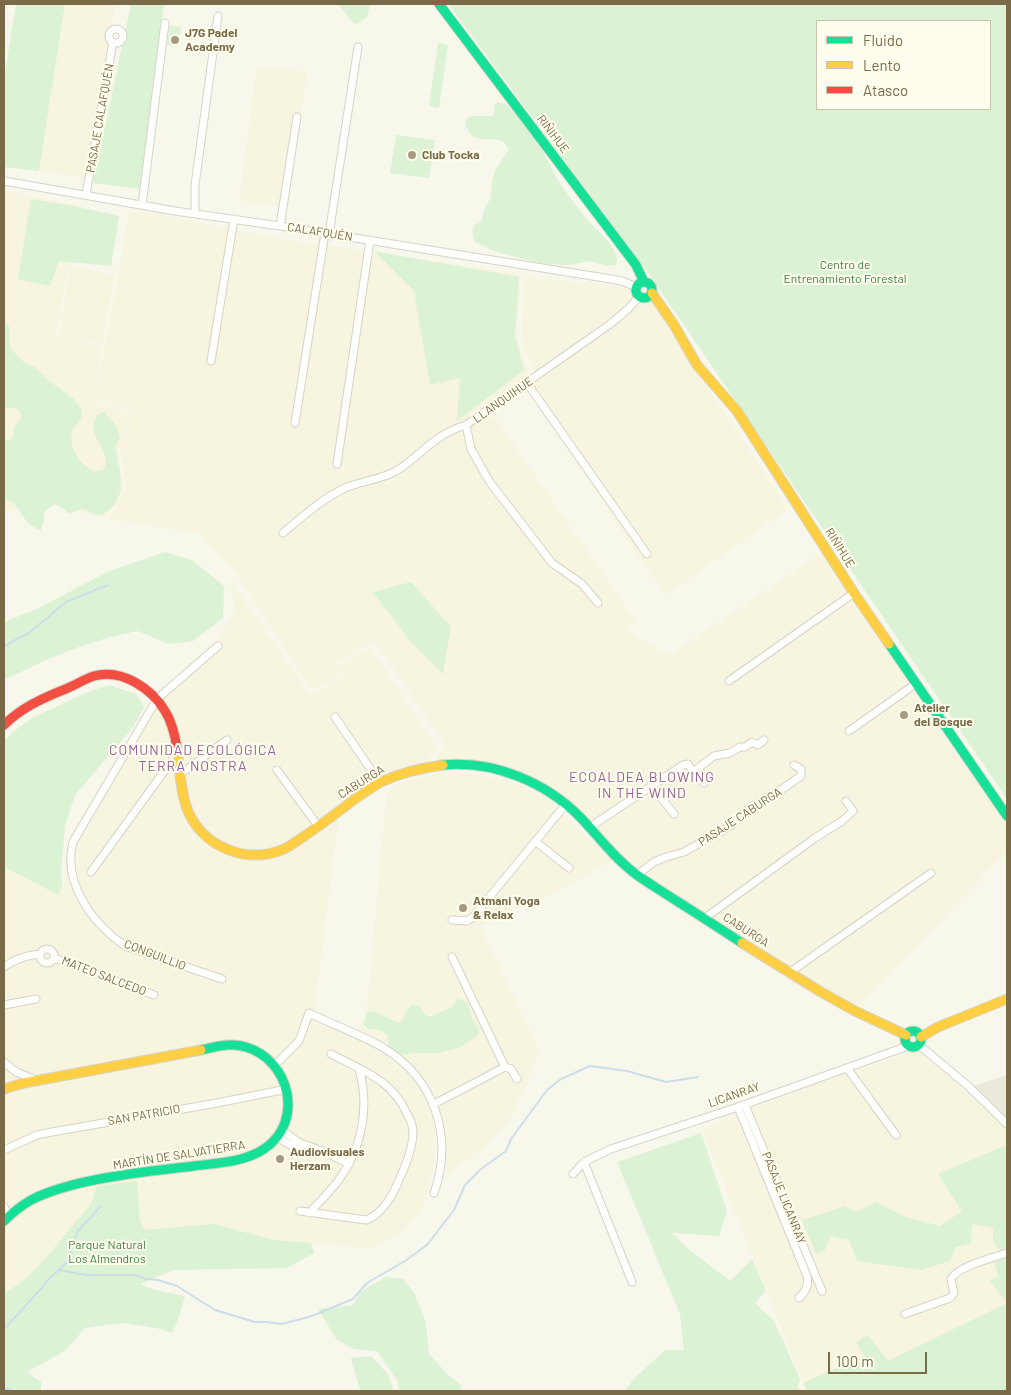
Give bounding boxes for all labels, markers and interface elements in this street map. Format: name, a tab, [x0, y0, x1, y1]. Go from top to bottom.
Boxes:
legend	[816, 20, 991, 110]
place label: J7G Padel Academy	[185, 26, 237, 54]
text: Fluido	[863, 31, 903, 49]
marker: J7G Padel Academy	[169, 34, 181, 46]
text: Lento	[863, 56, 901, 74]
street label: PASAJE CALAFQUÉN	[83, 62, 117, 174]
text: Atasco	[863, 81, 908, 99]
street label: RIÑIHUE	[534, 112, 572, 156]
place label: Club Tocka	[422, 148, 480, 162]
marker: Club Tocka	[406, 149, 418, 161]
street label: CALAFQUÉN	[286, 220, 354, 244]
park label: Centro de Entrenamiento Forestal	[784, 258, 906, 286]
street label: LLANQUIHUE	[470, 374, 536, 426]
street label: RIÑIHUE	[822, 525, 858, 571]
place label: Atelier del Bosque	[914, 701, 973, 729]
marker: Atelier del Bosque	[898, 709, 910, 721]
district label: COMUNIDAD ECOLÓGICA TERRA NOSTRA	[107, 742, 279, 774]
street label: CABURGA	[335, 762, 387, 802]
district label: ECOALDEA BLOWING IN THE WIND	[567, 769, 717, 802]
street label: PASAJE CABURGA	[696, 785, 784, 849]
place label: Atmani Yoga & Relax	[473, 894, 540, 922]
marker: Atmani Yoga & Relax	[457, 902, 469, 914]
street label: CABURGA	[720, 910, 772, 950]
street label: CONGUILLIO	[122, 937, 188, 973]
street label: MATEO SALCEDO	[60, 953, 148, 999]
street label: LICANRAY	[706, 1079, 762, 1111]
street label: SAN PATRICIO	[107, 1102, 181, 1128]
street label: MARTÍN DE SALVATIERRA	[112, 1137, 246, 1173]
place label: Audiovisuales Herzam	[290, 1145, 364, 1173]
street label: PASAJE LICANRAY	[759, 1150, 809, 1246]
marker: Audiovisuales Herzam	[274, 1153, 286, 1165]
park label: Parque Natural Los Almendros	[68, 1238, 146, 1266]
scale bar	[831, 1342, 930, 1374]
text: 100 m	[836, 1352, 874, 1370]

